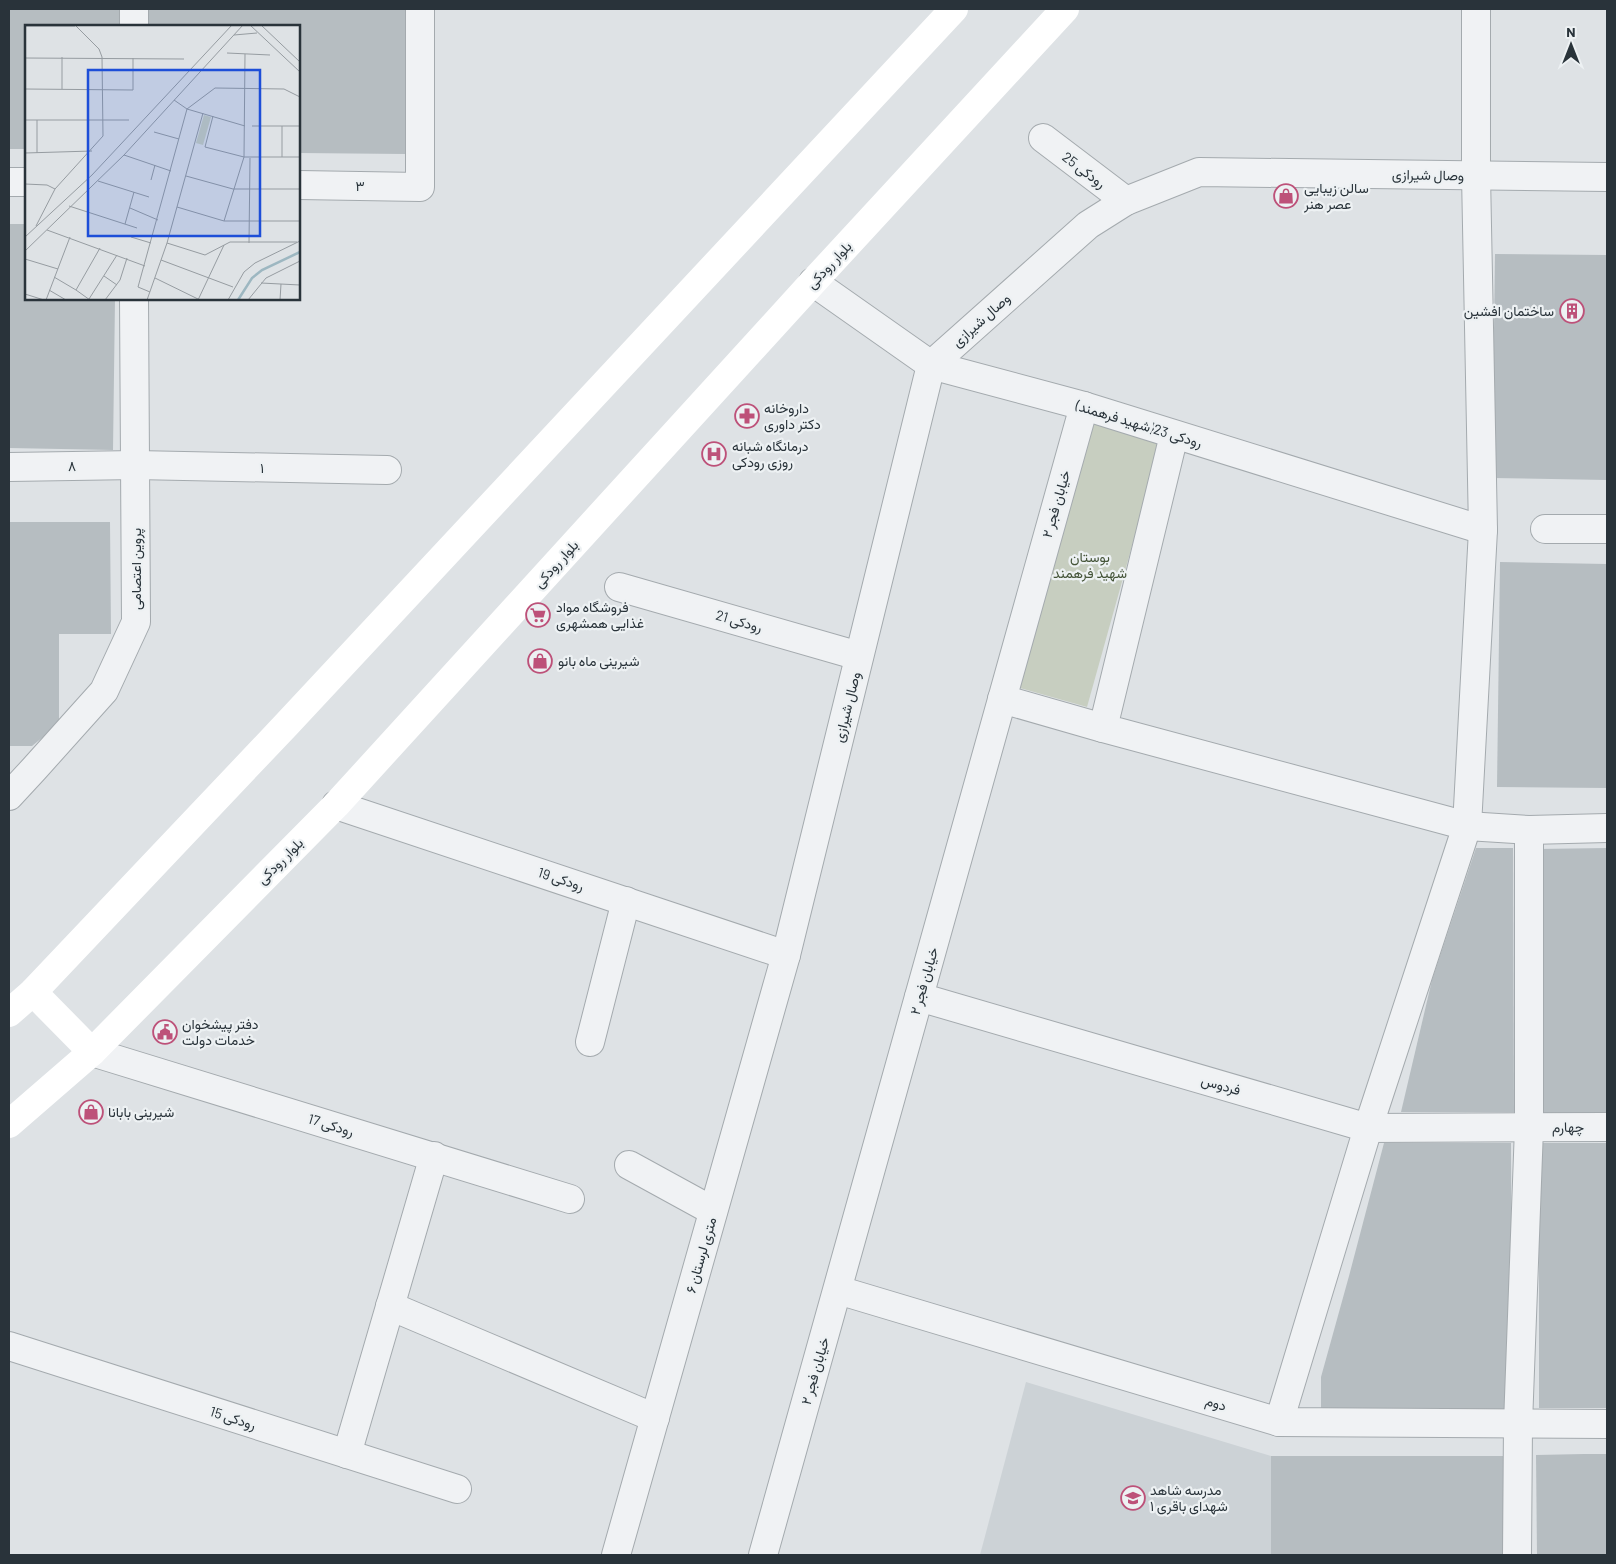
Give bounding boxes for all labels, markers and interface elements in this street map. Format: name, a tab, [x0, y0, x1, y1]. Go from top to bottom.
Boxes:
north arrow	[1546, 20, 1596, 70]
text: N	[1566, 23, 1576, 40]
inset map	[25, 25, 300, 300]
street label: رودکی 25	[1059, 148, 1110, 192]
street label: وصال شیرازی	[1392, 165, 1464, 186]
street label: ۳	[355, 177, 365, 194]
place label: سالن زیبایی عصر هنر	[1303, 179, 1369, 213]
shop icon: سالن زیبایی عصر هنر	[1273, 183, 1299, 209]
street label: بلوار رودکی	[803, 238, 855, 292]
street label: وصال شیرازی	[948, 289, 1015, 352]
building icon: ساختمان افشین	[1559, 298, 1585, 324]
place label: ساختمان افشین	[1464, 302, 1554, 320]
street label: رودکی 23(شهید فرهمند)	[1073, 396, 1205, 452]
place label: داروخانه دکتر داوری	[764, 399, 821, 433]
pharmacy icon: داروخانه دکتر داوری	[734, 403, 760, 429]
place label: درمانگاه شبانه روزی رودکی	[732, 437, 809, 471]
hospital icon: درمانگاه شبانه روزی رودکی	[701, 441, 727, 467]
street label: ۸	[68, 457, 76, 474]
street label: ۱	[260, 459, 264, 476]
street label: خیابان فجر ۲	[1038, 468, 1074, 540]
street label: پروین اعتصامی	[127, 528, 146, 610]
street label: بلوار رودکی	[530, 536, 582, 592]
park label: بوستان شهید فرهمند	[1053, 548, 1127, 582]
place label: فروشگاه مواد غذایی همشهری	[556, 598, 644, 632]
supermarket icon: فروشگاه مواد غذایی همشهری	[525, 602, 551, 628]
street label: رودکی 21	[714, 606, 765, 636]
shop icon: شیرینی ماه بانو	[527, 648, 553, 674]
place label: شیرینی ماه بانو	[558, 652, 639, 670]
street label: وصال شیرازی	[830, 670, 865, 745]
street label: بلوار رودکی	[253, 834, 307, 888]
street label: رودکی 19	[536, 863, 587, 895]
street label: خیابان فجر ۲	[906, 945, 942, 1017]
place label: دفتر پیشخوان خدمات دولت	[182, 1015, 259, 1049]
public building icon: دفتر پیشخوان خدمات دولت	[152, 1019, 178, 1045]
street label: فردوس	[1199, 1071, 1243, 1099]
shop icon: شیرینی بابانا	[78, 1099, 104, 1125]
place label: شیرینی بابانا	[108, 1103, 174, 1121]
street label: رودکی 17	[306, 1110, 356, 1141]
street label: چهارم	[1552, 1118, 1584, 1137]
street label: ۶ متری لرستان	[682, 1215, 720, 1295]
street label: خیابان فجر ۲	[797, 1335, 833, 1407]
street label: دوم	[1203, 1391, 1229, 1415]
street label: رودکی 15	[208, 1402, 259, 1434]
place label: مدرسه شاهد شهدای باقری ۱	[1150, 1481, 1228, 1515]
school or university icon: مدرسه شاهد شهدای باقری ۱	[1120, 1485, 1146, 1511]

